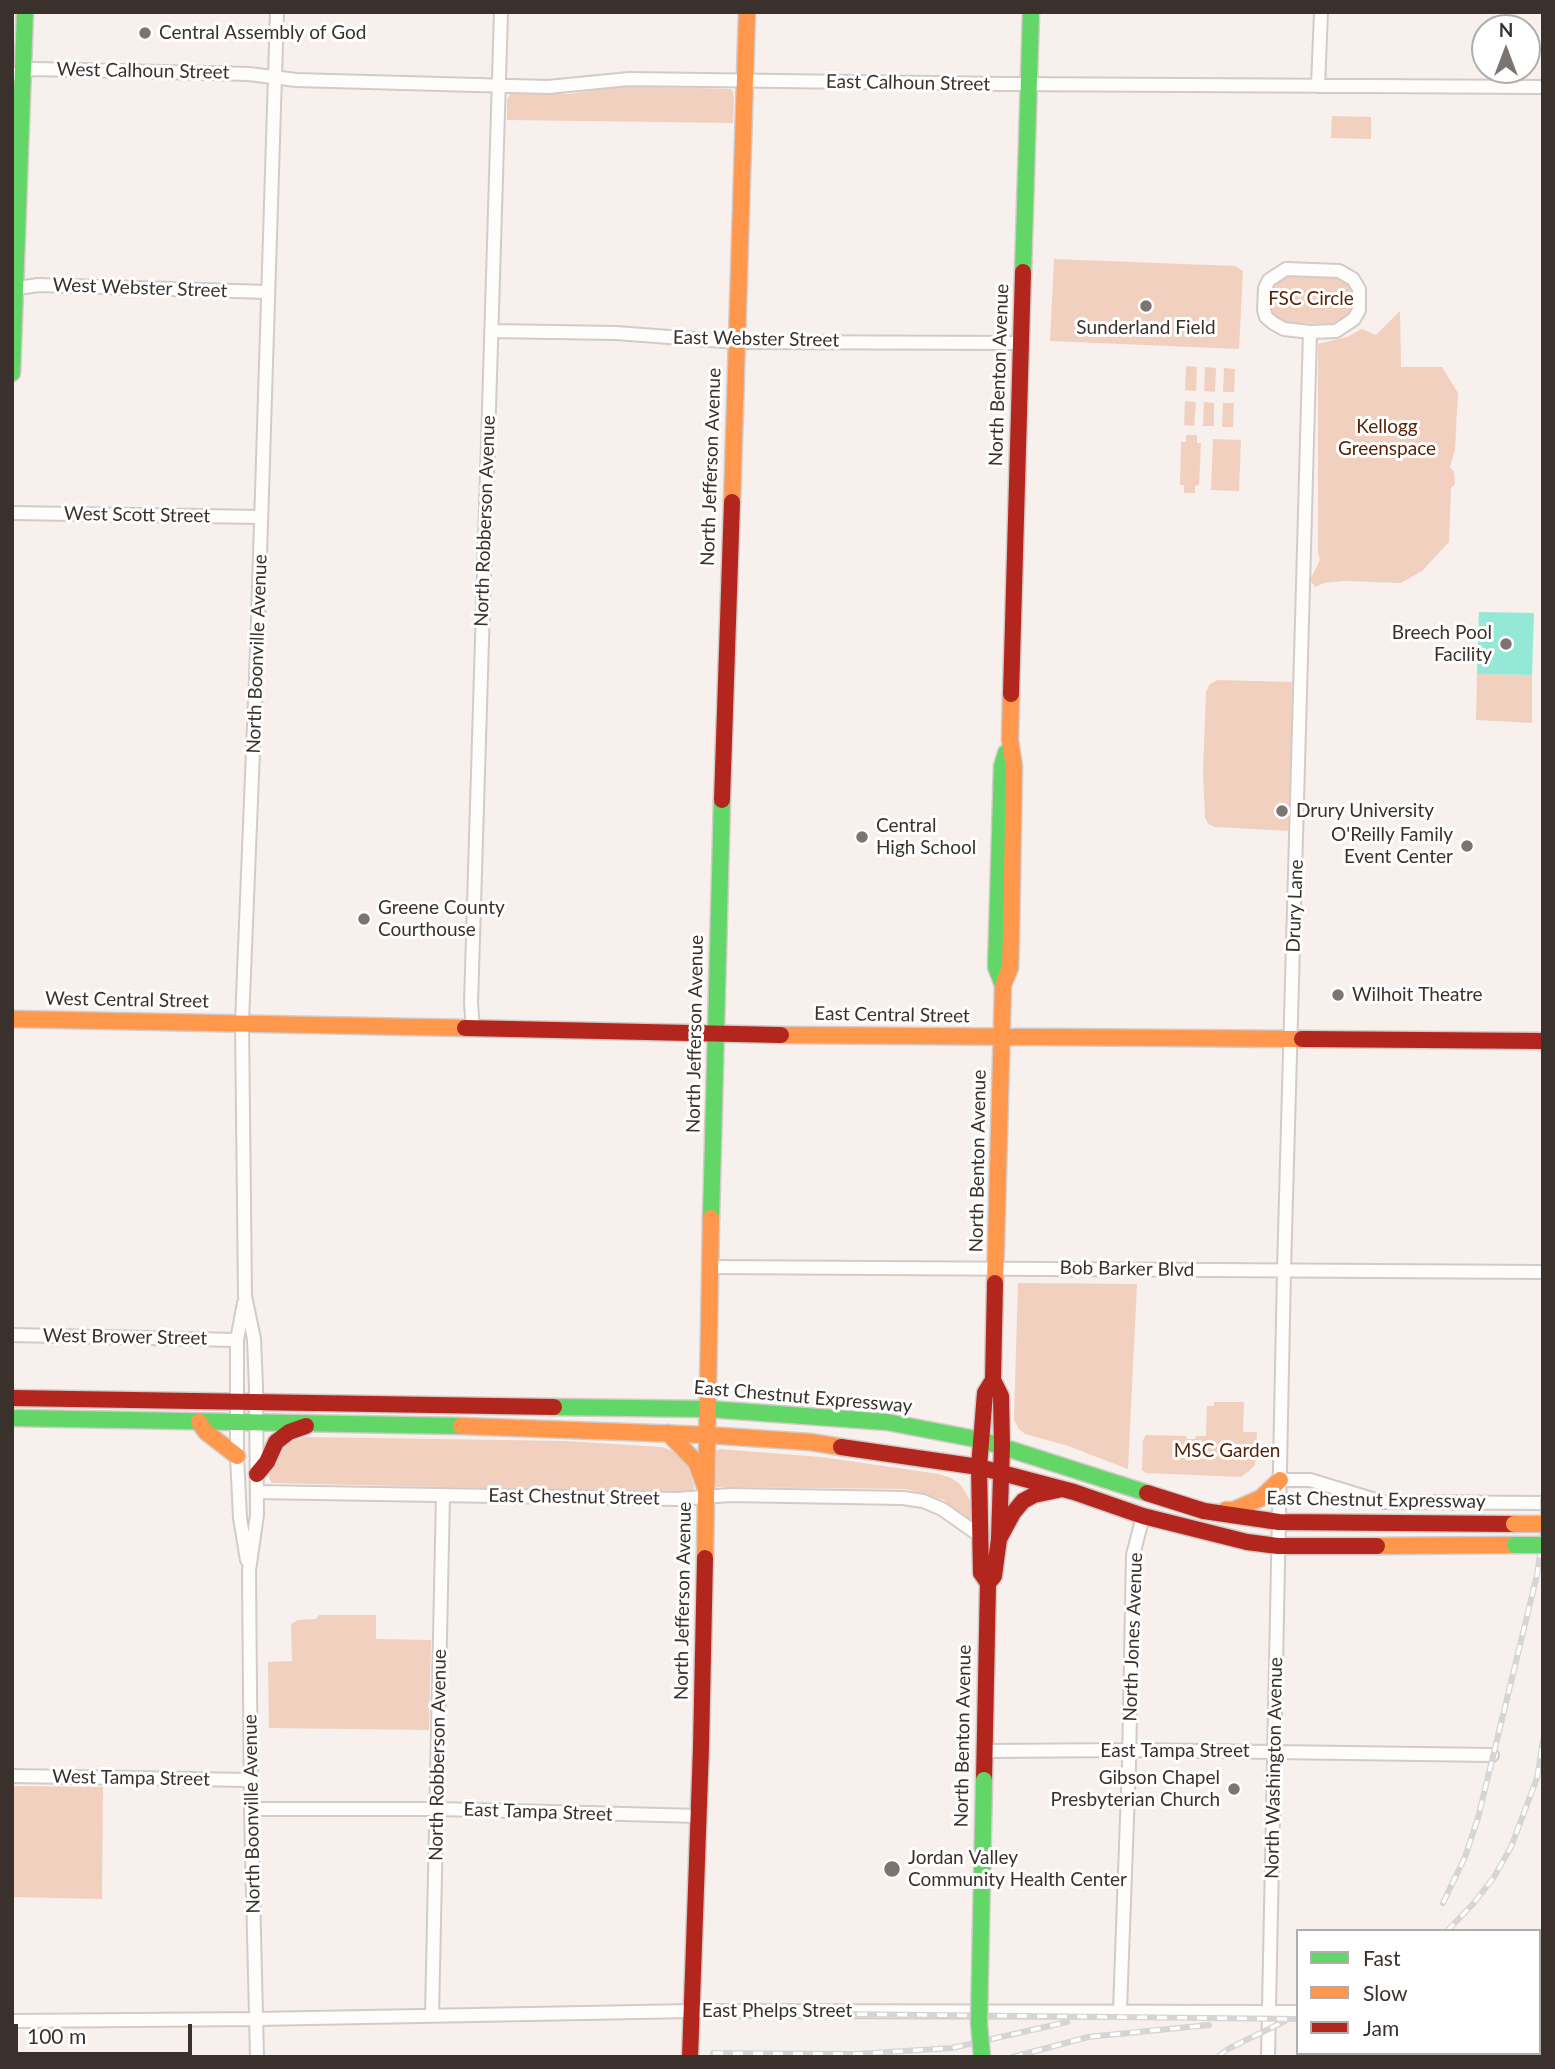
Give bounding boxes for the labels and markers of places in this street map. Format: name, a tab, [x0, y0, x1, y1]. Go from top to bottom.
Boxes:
place label: Central Assembly of God	[159, 22, 366, 44]
marker: Central Assembly of God	[137, 25, 153, 41]
marker: Sunderland Field	[1138, 298, 1154, 314]
place label: Sunderland Field	[1076, 317, 1216, 339]
place label: Breech Pool Facility	[1392, 622, 1492, 666]
marker: Breech Pool Facility	[1498, 636, 1514, 652]
place label: Drury University	[1296, 800, 1434, 822]
marker: Drury University	[1274, 803, 1290, 819]
place label: Central High School	[876, 815, 976, 859]
place label: O'Reilly Family Event Center	[1331, 824, 1453, 868]
marker: Central High School	[854, 829, 870, 845]
marker: O'Reilly Family Event Center	[1459, 838, 1475, 854]
place label: Greene County Courthouse	[378, 897, 505, 941]
marker: Greene County Courthouse	[356, 911, 372, 927]
place label: Wilhoit Theatre	[1352, 984, 1483, 1006]
marker: Wilhoit Theatre	[1330, 987, 1346, 1003]
place label: Gibson Chapel Presbyterian Church	[1051, 1767, 1220, 1811]
marker: Gibson Chapel Presbyterian Church	[1226, 1781, 1242, 1797]
place label: Jordan Valley Community Health Center	[908, 1847, 1127, 1891]
marker: Jordan Valley Community Health Center	[882, 1859, 902, 1879]

